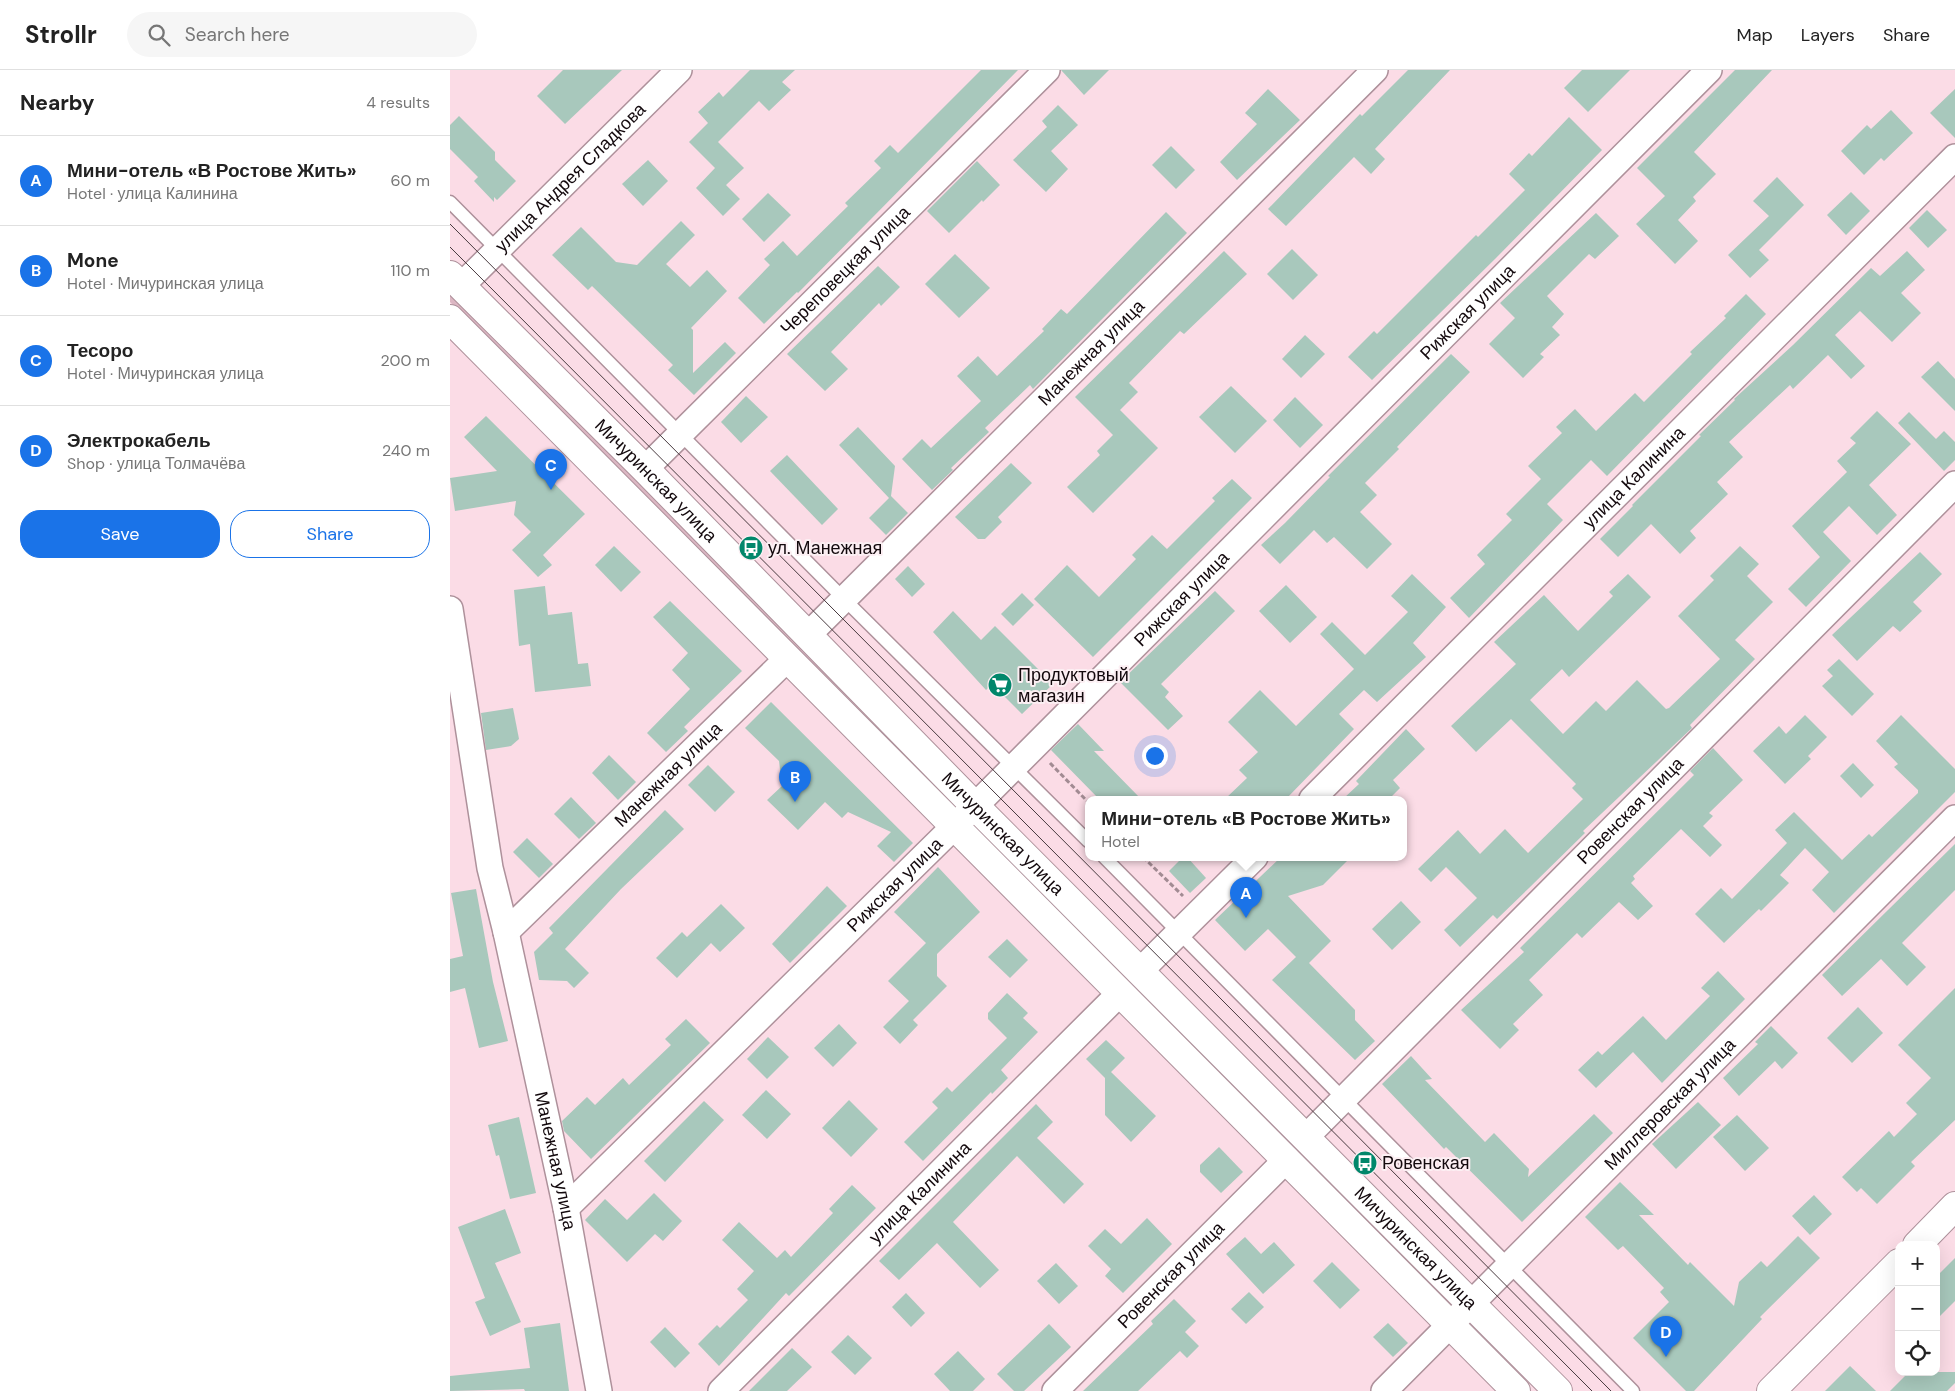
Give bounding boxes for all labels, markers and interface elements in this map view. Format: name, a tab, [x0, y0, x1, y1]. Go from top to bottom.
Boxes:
search box	[127, 12, 477, 57]
text: Strollr	[25, 19, 97, 50]
icon: search	[145, 21, 173, 49]
text: Search here	[185, 22, 290, 47]
text: Map	[1737, 23, 1773, 47]
text: Layers	[1801, 23, 1855, 47]
text: Share	[1883, 23, 1930, 47]
text: Nearby	[20, 89, 94, 117]
text: 4 results	[366, 92, 430, 113]
street label: улица Андрея Сладкова	[490, 97, 652, 258]
text: Мини-отель «В Ростове Жить»	[67, 158, 357, 183]
text: A	[30, 170, 42, 191]
text: 60 m	[390, 170, 430, 191]
text: Hotel · улица Калинина	[67, 183, 238, 204]
street label: Череповецкая улица	[775, 200, 916, 340]
text: Mone	[67, 248, 119, 273]
street label: Рижская улица	[1415, 259, 1521, 365]
text: B	[31, 260, 41, 281]
text: 110 m	[391, 260, 430, 281]
text: Hotel · Мичуринская улица	[67, 273, 264, 294]
street label: Манежная улица	[1033, 294, 1150, 411]
text: Тесоро	[67, 338, 133, 363]
text: C	[30, 350, 42, 371]
text: 200 m	[381, 350, 430, 371]
text: Hotel · Мичуринская улица	[67, 363, 264, 384]
street label: Мичуринская улица	[589, 414, 723, 548]
street label: улица Калинина	[1578, 420, 1691, 534]
text: Электрокабель	[67, 428, 211, 453]
text: D	[30, 440, 42, 461]
text: 240 m	[382, 440, 430, 461]
pin: C	[535, 449, 567, 490]
text: Shop · улица Толмачёва	[67, 453, 245, 474]
button: Save	[20, 510, 220, 558]
button: Share	[230, 510, 430, 558]
bus stop icon: ул. Манежная	[738, 535, 764, 561]
place label: ул. Манежная	[768, 536, 882, 560]
street label: Рижская улица	[1129, 545, 1235, 652]
place label: Продуктовый магазин	[1018, 663, 1129, 708]
supermarket icon: Продуктовый магазин	[987, 672, 1013, 698]
street label: Манежная улица	[609, 716, 728, 832]
your location	[1142, 743, 1168, 769]
street label: Ровенская улица	[1572, 751, 1690, 870]
pin: B	[779, 761, 811, 802]
street label: Мичуринская улица	[936, 767, 1070, 901]
popup	[1085, 796, 1407, 861]
text: Мини-отель «В Ростове Жить»	[1101, 806, 1391, 831]
text: Hotel	[1101, 831, 1140, 852]
street label: Рижская улица	[842, 832, 949, 937]
pin: A	[1230, 877, 1262, 918]
street label: Миллеровская улица	[1599, 1032, 1741, 1175]
street label: Манежная улица	[529, 1089, 582, 1233]
street label: улица Калинина	[864, 1136, 977, 1249]
bus stop icon: Ровенская	[1352, 1150, 1378, 1176]
place label: Ровенская	[1382, 1151, 1470, 1175]
street label: Мичуринская улица	[1349, 1181, 1483, 1316]
street label: Ровенская улица	[1112, 1216, 1230, 1334]
map controls	[1895, 1241, 1940, 1376]
button: +	[1895, 1241, 1940, 1286]
button: −	[1895, 1286, 1940, 1331]
pin: D	[1650, 1316, 1682, 1357]
button: locate	[1895, 1331, 1940, 1376]

